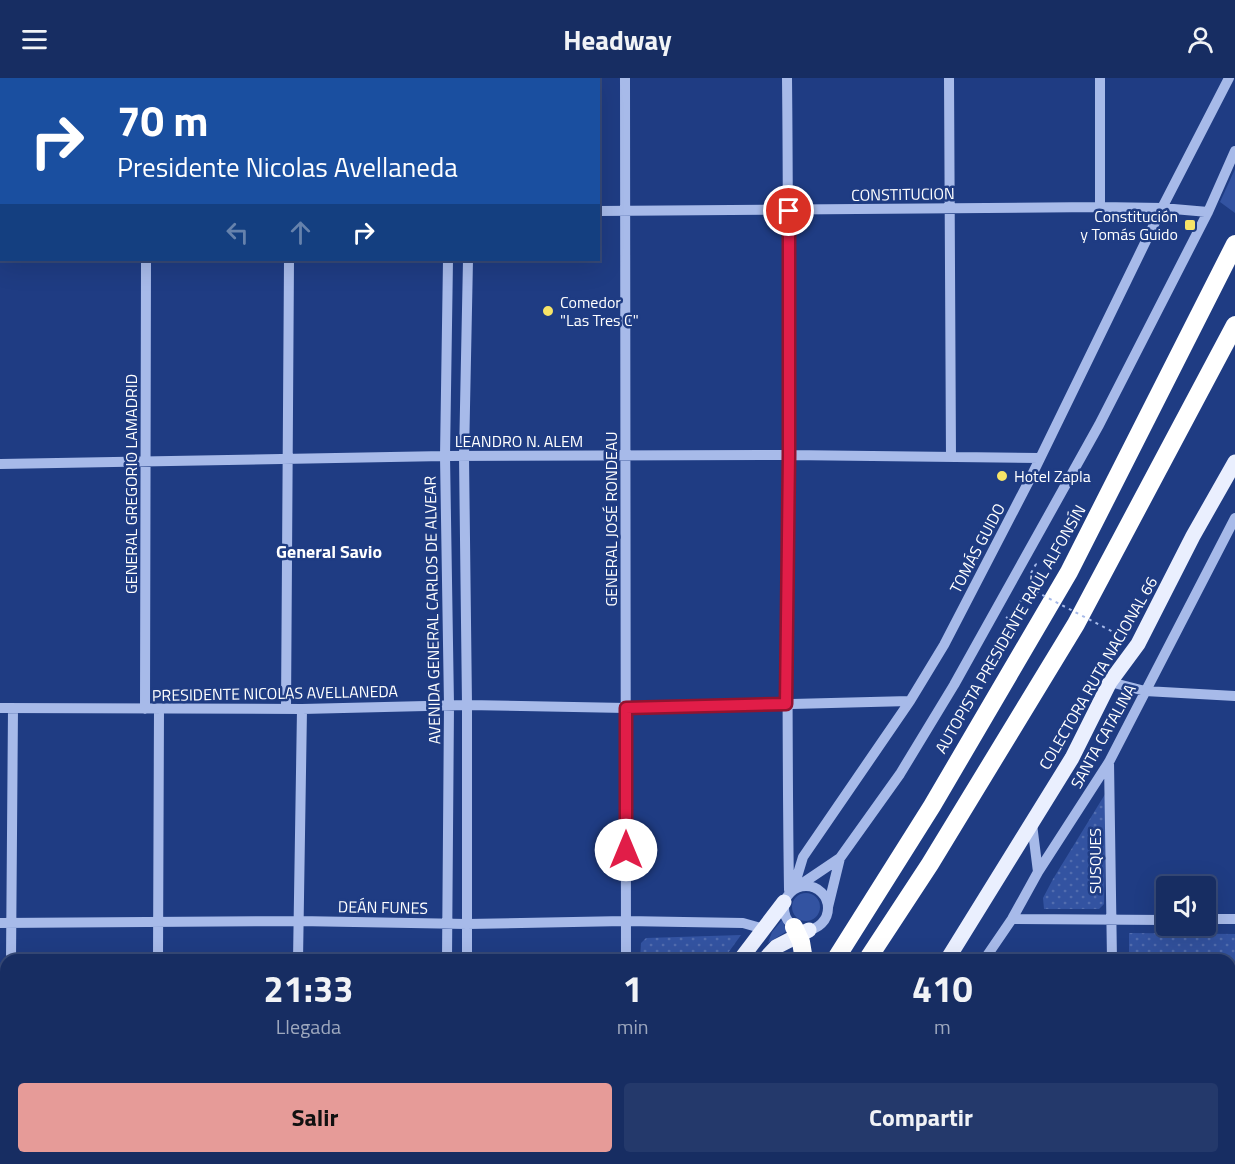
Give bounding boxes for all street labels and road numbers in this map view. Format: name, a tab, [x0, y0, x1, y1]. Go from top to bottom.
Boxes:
street label: CONSTITUCION	[851, 181, 955, 207]
street label: GENERAL GREGORIO LAMADRID	[119, 374, 143, 594]
street label: LEANDRO N. ALEM	[455, 429, 583, 453]
street label: GENERAL JOSÉ RONDEAU	[599, 431, 623, 607]
street label: AVENIDA GENERAL CARLOS DE ALVEAR	[418, 475, 446, 745]
street label: TOMÁS GUIDO	[943, 499, 1011, 597]
street label: AUTOPISTA PRESIDENTE RAÚL ALFONSÍN	[929, 500, 1091, 758]
street label: COLECTORA RUTA NACIONAL 66	[1033, 572, 1163, 774]
street label: PRESIDENTE NICOLAS AVELLANEDA	[152, 679, 399, 707]
street label: SANTA CATALINA	[1064, 679, 1142, 793]
street label: SUSQUES	[1083, 828, 1107, 894]
street label: DEÁN FUNES	[338, 894, 428, 920]

